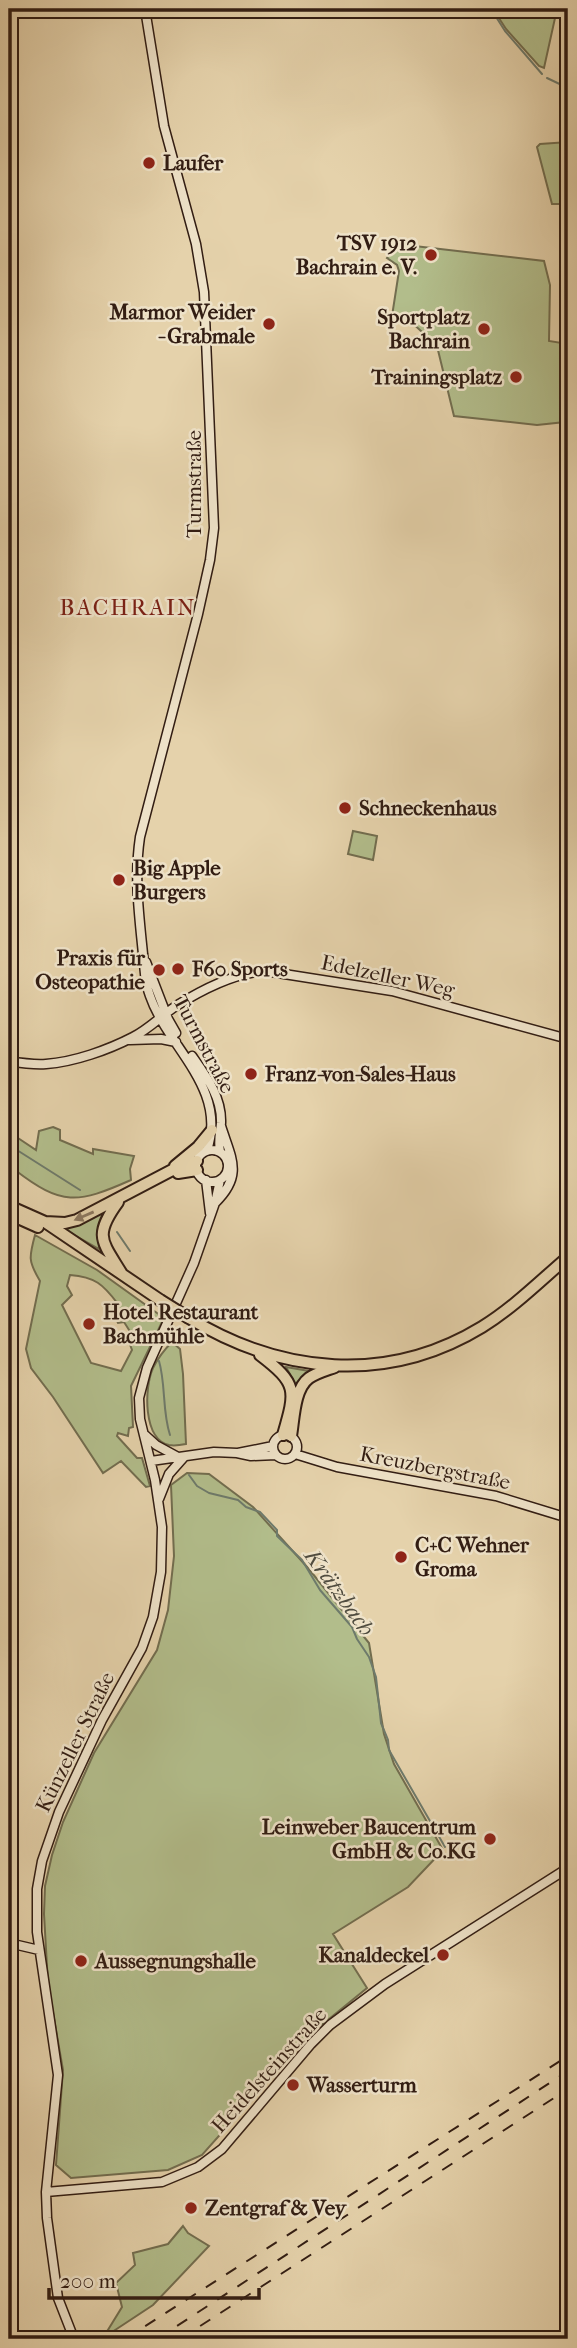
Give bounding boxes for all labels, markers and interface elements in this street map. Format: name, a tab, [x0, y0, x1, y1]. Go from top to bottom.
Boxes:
place label: Laufer	[163, 151, 224, 175]
marker: Laufer	[141, 155, 157, 171]
place label: TSV 1912 Bachrain e. V.	[296, 231, 417, 279]
marker: TSV 1912 Bachrain e. V.	[423, 247, 439, 263]
place label: Marmor Weider - Grabmale	[108, 300, 256, 348]
place label: Sportplatz Bachrain	[377, 305, 471, 353]
marker: Marmor Weider - Grabmale	[261, 316, 277, 332]
marker: Sportplatz Bachrain	[476, 321, 492, 337]
place label: Trainingsplatz	[370, 365, 503, 389]
marker: Trainingsplatz	[508, 369, 524, 385]
street label: Turmstraße	[182, 430, 206, 538]
district label: BACHRAIN	[59, 594, 197, 621]
place label: Schneckenhaus	[359, 796, 497, 820]
marker: Schneckenhaus	[337, 800, 353, 816]
place label: Big Apple Burgers	[133, 856, 221, 904]
marker: Big Apple Burgers	[111, 872, 127, 888]
place label: Praxis für Osteopathie	[35, 946, 146, 994]
street label: Edelzeller Weg	[319, 950, 458, 1002]
place label: F60 Sports	[191, 957, 288, 981]
marker: F60 Sports	[170, 961, 186, 977]
marker: Praxis für Osteopathie	[151, 962, 167, 978]
street label: Turmstraße	[168, 991, 240, 1097]
place label: Franz-von-Sales-Haus	[264, 1062, 456, 1086]
marker: Franz-von-Sales-Haus	[243, 1066, 259, 1082]
one-way arrow	[74, 1210, 94, 1222]
place label: Hotel Restaurant Bachmühle	[103, 1300, 259, 1348]
marker: Hotel Restaurant Bachmühle	[81, 1316, 97, 1332]
street label: Kreuzbergstraße	[358, 1442, 512, 1494]
place label: C+C Wehner Groma	[415, 1533, 530, 1581]
water label: Krätzbach	[298, 1542, 380, 1641]
marker: C+C Wehner Groma	[393, 1549, 409, 1565]
street label: Künzeller Straße	[31, 1668, 119, 1816]
place label: Leinweber Baucentrum GmbH & Co.KG	[262, 1815, 477, 1863]
marker: Leinweber Baucentrum GmbH & Co.KG	[482, 1831, 498, 1847]
place label: Kanaldeckel	[319, 1943, 429, 1967]
marker: Kanaldeckel	[435, 1947, 451, 1963]
place label: Aussegnungshalle	[93, 1949, 256, 1973]
marker: Aussegnungshalle	[73, 1953, 89, 1969]
street label: Heidelsteinstraße	[206, 2002, 332, 2138]
place label: Wasserturm	[306, 2073, 417, 2097]
marker: Wasserturm	[285, 2077, 301, 2093]
place label: Zentgraf & Vey	[205, 2196, 348, 2220]
marker: Zentgraf & Vey	[183, 2200, 199, 2216]
scale bar	[49, 2257, 259, 2301]
text: 200 m	[60, 2269, 116, 2293]

